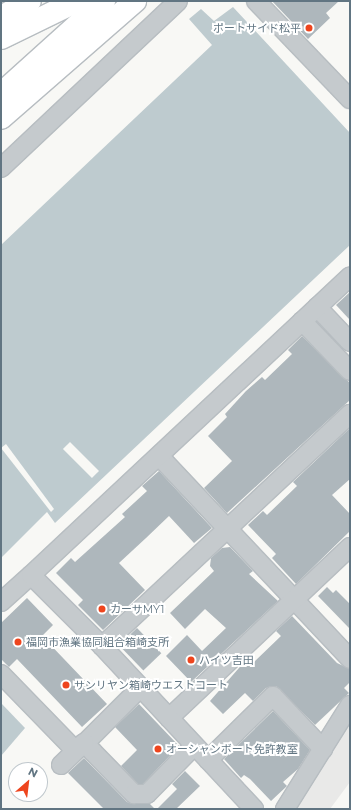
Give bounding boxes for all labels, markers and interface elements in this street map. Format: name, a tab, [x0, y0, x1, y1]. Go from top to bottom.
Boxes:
place label: ポートサイド松平	[213, 21, 301, 35]
marker: ポートサイド松平	[304, 23, 314, 33]
place label: カーサMY1	[110, 602, 165, 616]
marker: カーサMY1	[97, 604, 107, 614]
place label: 福岡市漁業協同組合箱崎支所	[26, 635, 169, 649]
marker: 福岡市漁業協同組合箱崎支所	[13, 637, 23, 647]
place label: ハイツ吉田	[199, 653, 254, 667]
marker: ハイツ吉田	[186, 655, 196, 665]
place label: サンリヤン箱崎ウエストコート	[74, 678, 228, 692]
marker: サンリヤン箱崎ウエストコート	[61, 680, 71, 690]
place label: オーシャンボート免許教室	[166, 742, 298, 756]
marker: オーシャンボート免許教室	[153, 744, 163, 754]
north arrow	[8, 762, 48, 802]
text: N	[26, 764, 40, 781]

